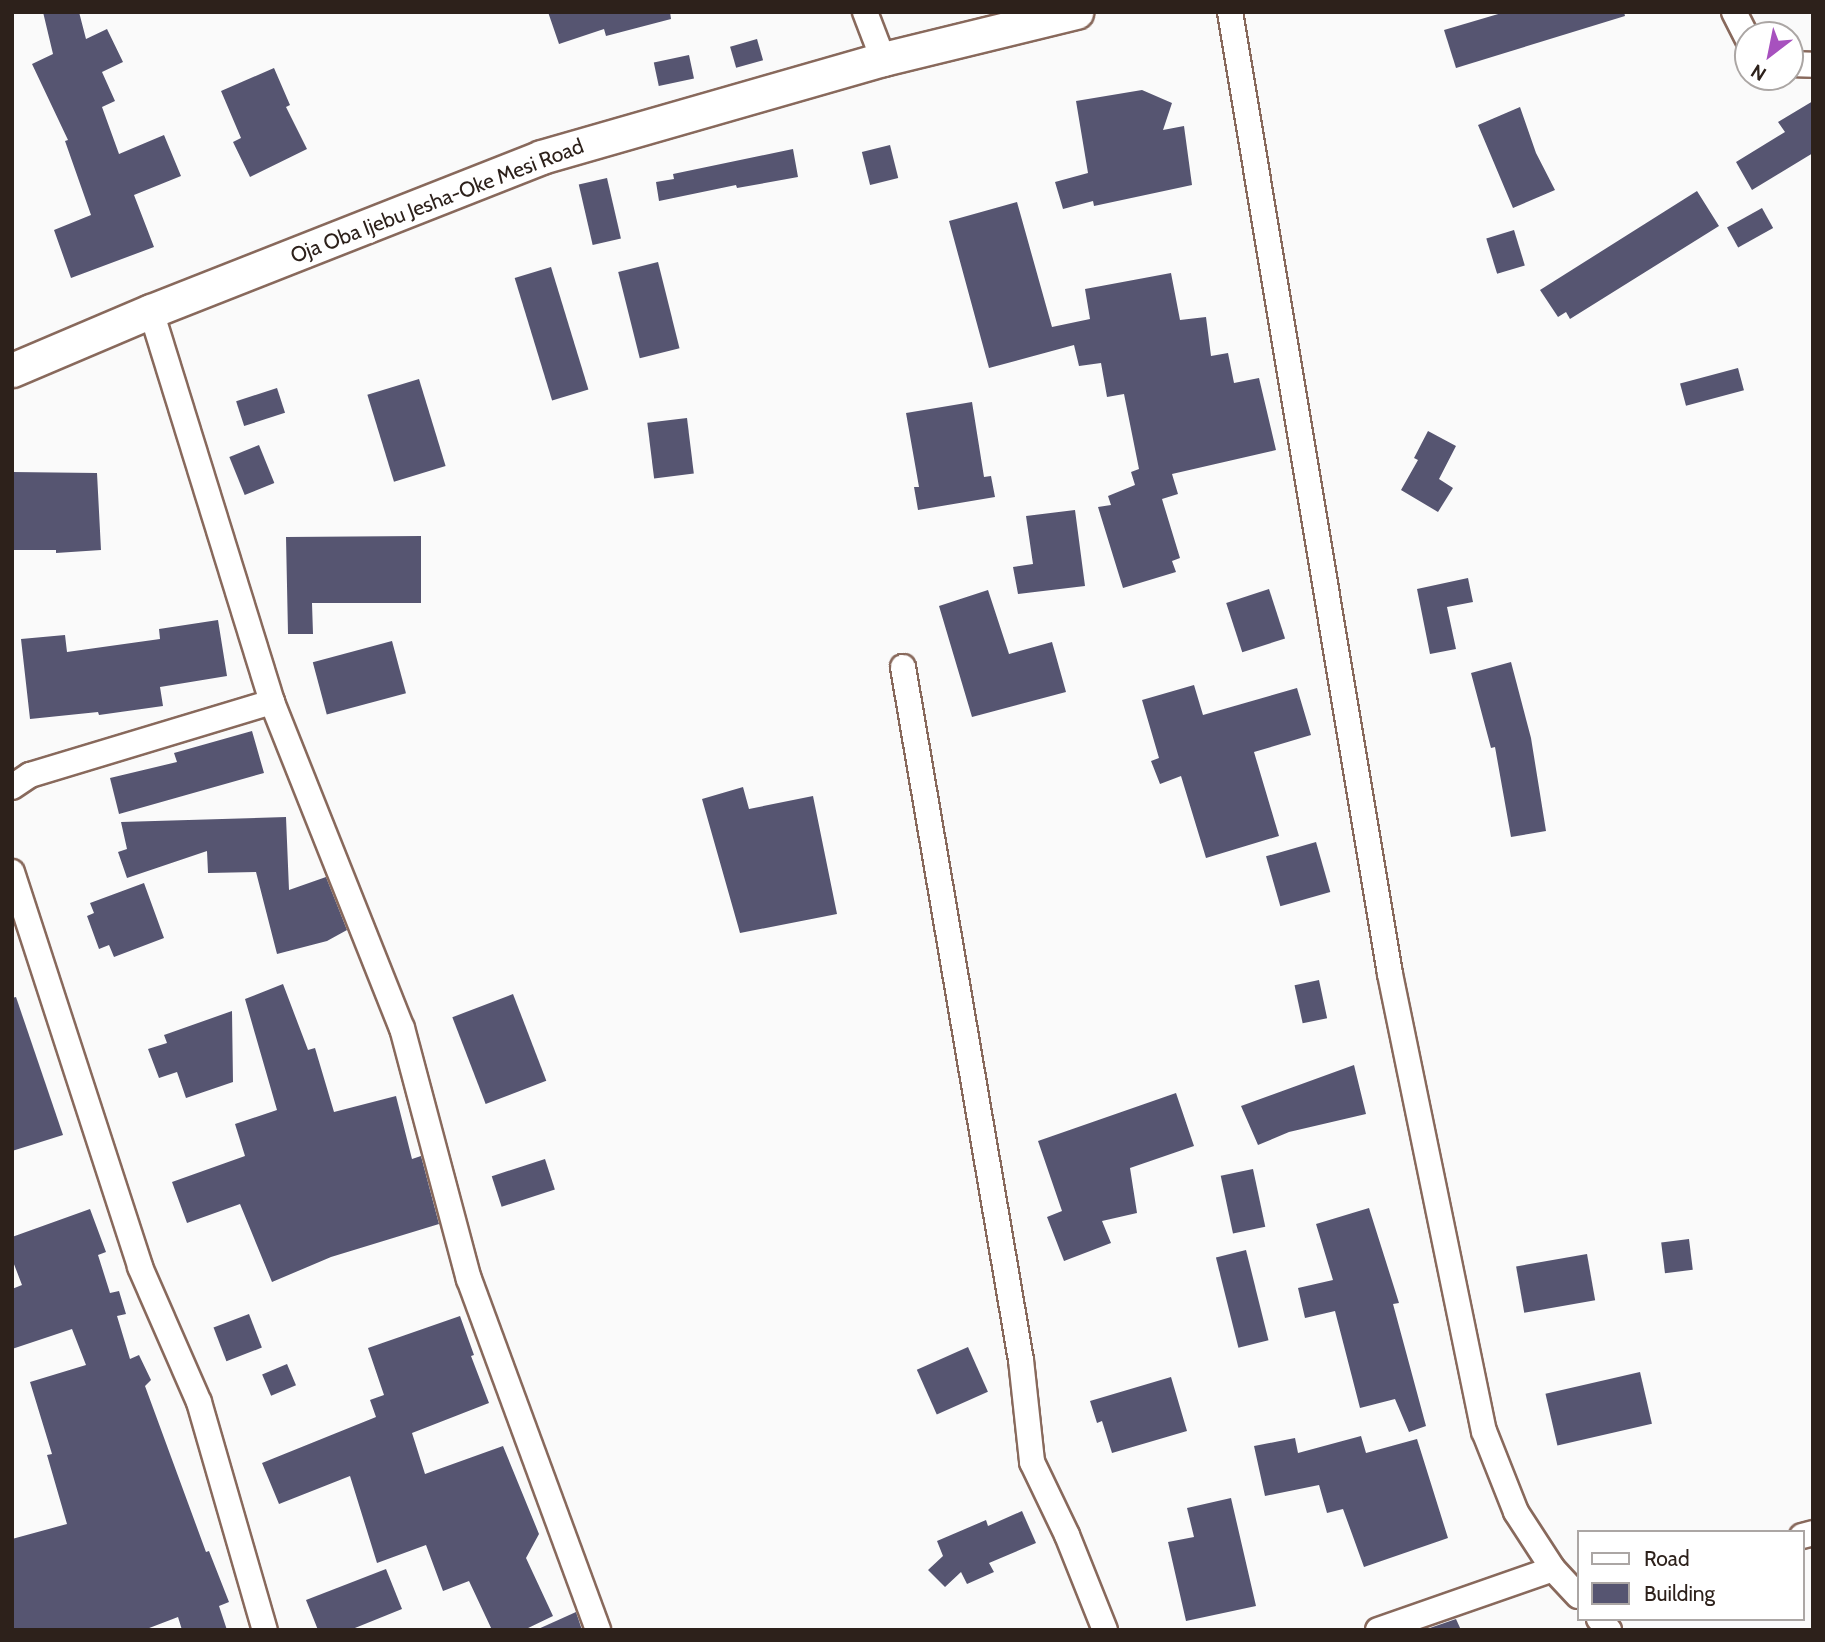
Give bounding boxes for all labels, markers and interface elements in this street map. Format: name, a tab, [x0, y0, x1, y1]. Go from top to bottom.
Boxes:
north arrow	[1734, 21, 1804, 91]
text: N	[1747, 59, 1770, 86]
street label: Oja Oba Ijebu Jesha-Oke Mesi Road	[287, 133, 587, 269]
legend	[1576, 1530, 1804, 1621]
text: Road	[1644, 1546, 1690, 1571]
text: Building	[1644, 1581, 1715, 1606]

